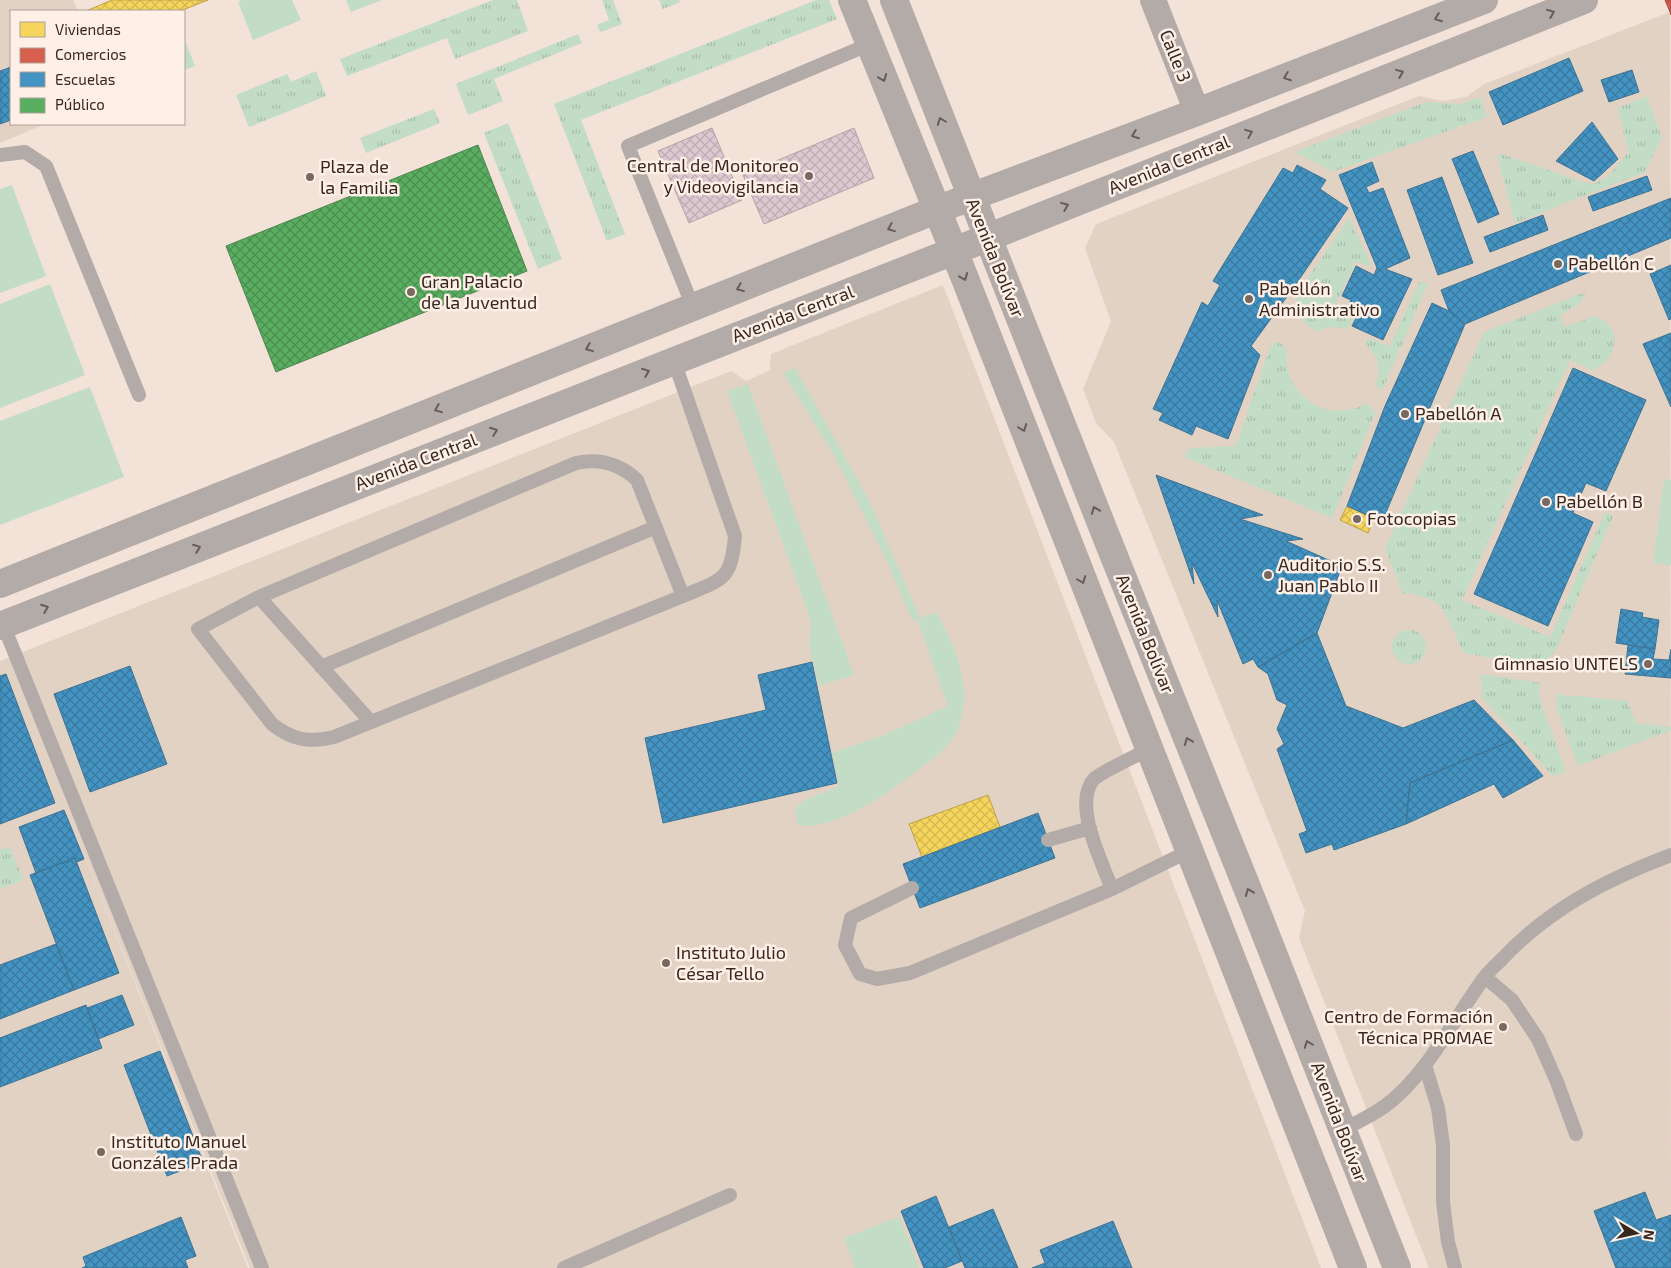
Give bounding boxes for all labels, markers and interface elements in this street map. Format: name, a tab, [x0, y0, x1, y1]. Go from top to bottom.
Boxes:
one-way arrow	[1546, 9, 1555, 19]
legend	[10, 10, 185, 125]
one-way arrow	[1435, 12, 1443, 22]
text: Viviendas	[55, 20, 121, 38]
street label: Calle 3	[1156, 26, 1196, 85]
text: Comercios	[55, 45, 126, 63]
one-way arrow	[1395, 69, 1404, 79]
text: Escuelas	[55, 70, 115, 88]
one-way arrow	[1283, 70, 1292, 81]
one-way arrow	[877, 73, 887, 82]
text: Público	[55, 95, 105, 113]
one-way arrow	[937, 117, 947, 126]
one-way arrow	[1132, 129, 1140, 139]
one-way arrow	[1244, 129, 1253, 140]
street label: Avenida Central	[1105, 130, 1233, 198]
place label: Central de Monitoreo y Videovigilancia	[627, 154, 799, 197]
place label: Plaza de la Familia	[320, 155, 398, 198]
marker: Central de Monitoreo y Videovigilancia	[803, 170, 815, 182]
marker: Plaza de la Familia	[304, 171, 316, 183]
street label: Avenida Bolívar	[962, 195, 1030, 321]
one-way arrow	[1061, 202, 1069, 212]
one-way arrow	[887, 222, 896, 232]
place label: Pabellón C	[1568, 252, 1654, 274]
marker: Pabellón C	[1552, 258, 1564, 270]
place label: Gran Palacio de la Juventud	[421, 270, 537, 313]
one-way arrow	[958, 272, 969, 281]
place label: Pabellón Administrativo	[1259, 277, 1380, 320]
street label: Avenida Central	[729, 279, 857, 346]
one-way arrow	[736, 282, 745, 293]
marker: Gran Palacio de la Juventud	[405, 286, 417, 298]
marker: Pabellón Administrativo	[1243, 293, 1255, 305]
one-way arrow	[585, 342, 594, 353]
one-way arrow	[641, 368, 649, 378]
place label: Pabellón A	[1415, 402, 1502, 424]
one-way arrow	[434, 403, 443, 413]
marker: Pabellón A	[1399, 408, 1411, 420]
one-way arrow	[1017, 423, 1027, 432]
street label: Avenida Central	[352, 427, 480, 494]
one-way arrow	[490, 427, 498, 437]
place label: Pabellón B	[1556, 490, 1643, 512]
marker: Pabellón B	[1540, 496, 1552, 508]
one-way arrow	[1091, 506, 1101, 514]
place label: Fotocopias	[1367, 507, 1457, 529]
marker: Fotocopias	[1351, 513, 1363, 525]
one-way arrow	[192, 544, 200, 554]
place label: Auditorio S.S. Juan Pablo II	[1278, 553, 1386, 596]
marker: Auditorio S.S. Juan Pablo II	[1262, 569, 1274, 581]
street label: Avenida Bolívar	[1112, 571, 1180, 697]
one-way arrow	[1076, 575, 1086, 584]
one-way arrow	[41, 604, 49, 614]
place label: Gimnasio UNTELS	[1494, 652, 1638, 674]
marker: Gimnasio UNTELS	[1642, 658, 1654, 670]
one-way arrow	[1184, 738, 1194, 746]
one-way arrow	[1245, 888, 1256, 897]
place label: Instituto Julio César Tello	[676, 941, 786, 984]
marker: Instituto Julio César Tello	[660, 957, 672, 969]
place label: Centro de Formación Técnica PROMAE	[1324, 1005, 1493, 1048]
marker: Centro de Formación Técnica PROMAE	[1497, 1021, 1509, 1033]
one-way arrow	[1304, 1040, 1314, 1049]
street label: Avenida Bolívar	[1307, 1058, 1373, 1185]
place label: Instituto Manuel Gonzáles Prada	[111, 1130, 247, 1173]
marker: Instituto Manuel Gonzáles Prada	[95, 1146, 107, 1158]
north arrow	[1611, 1208, 1661, 1258]
text: N	[1640, 1229, 1659, 1241]

